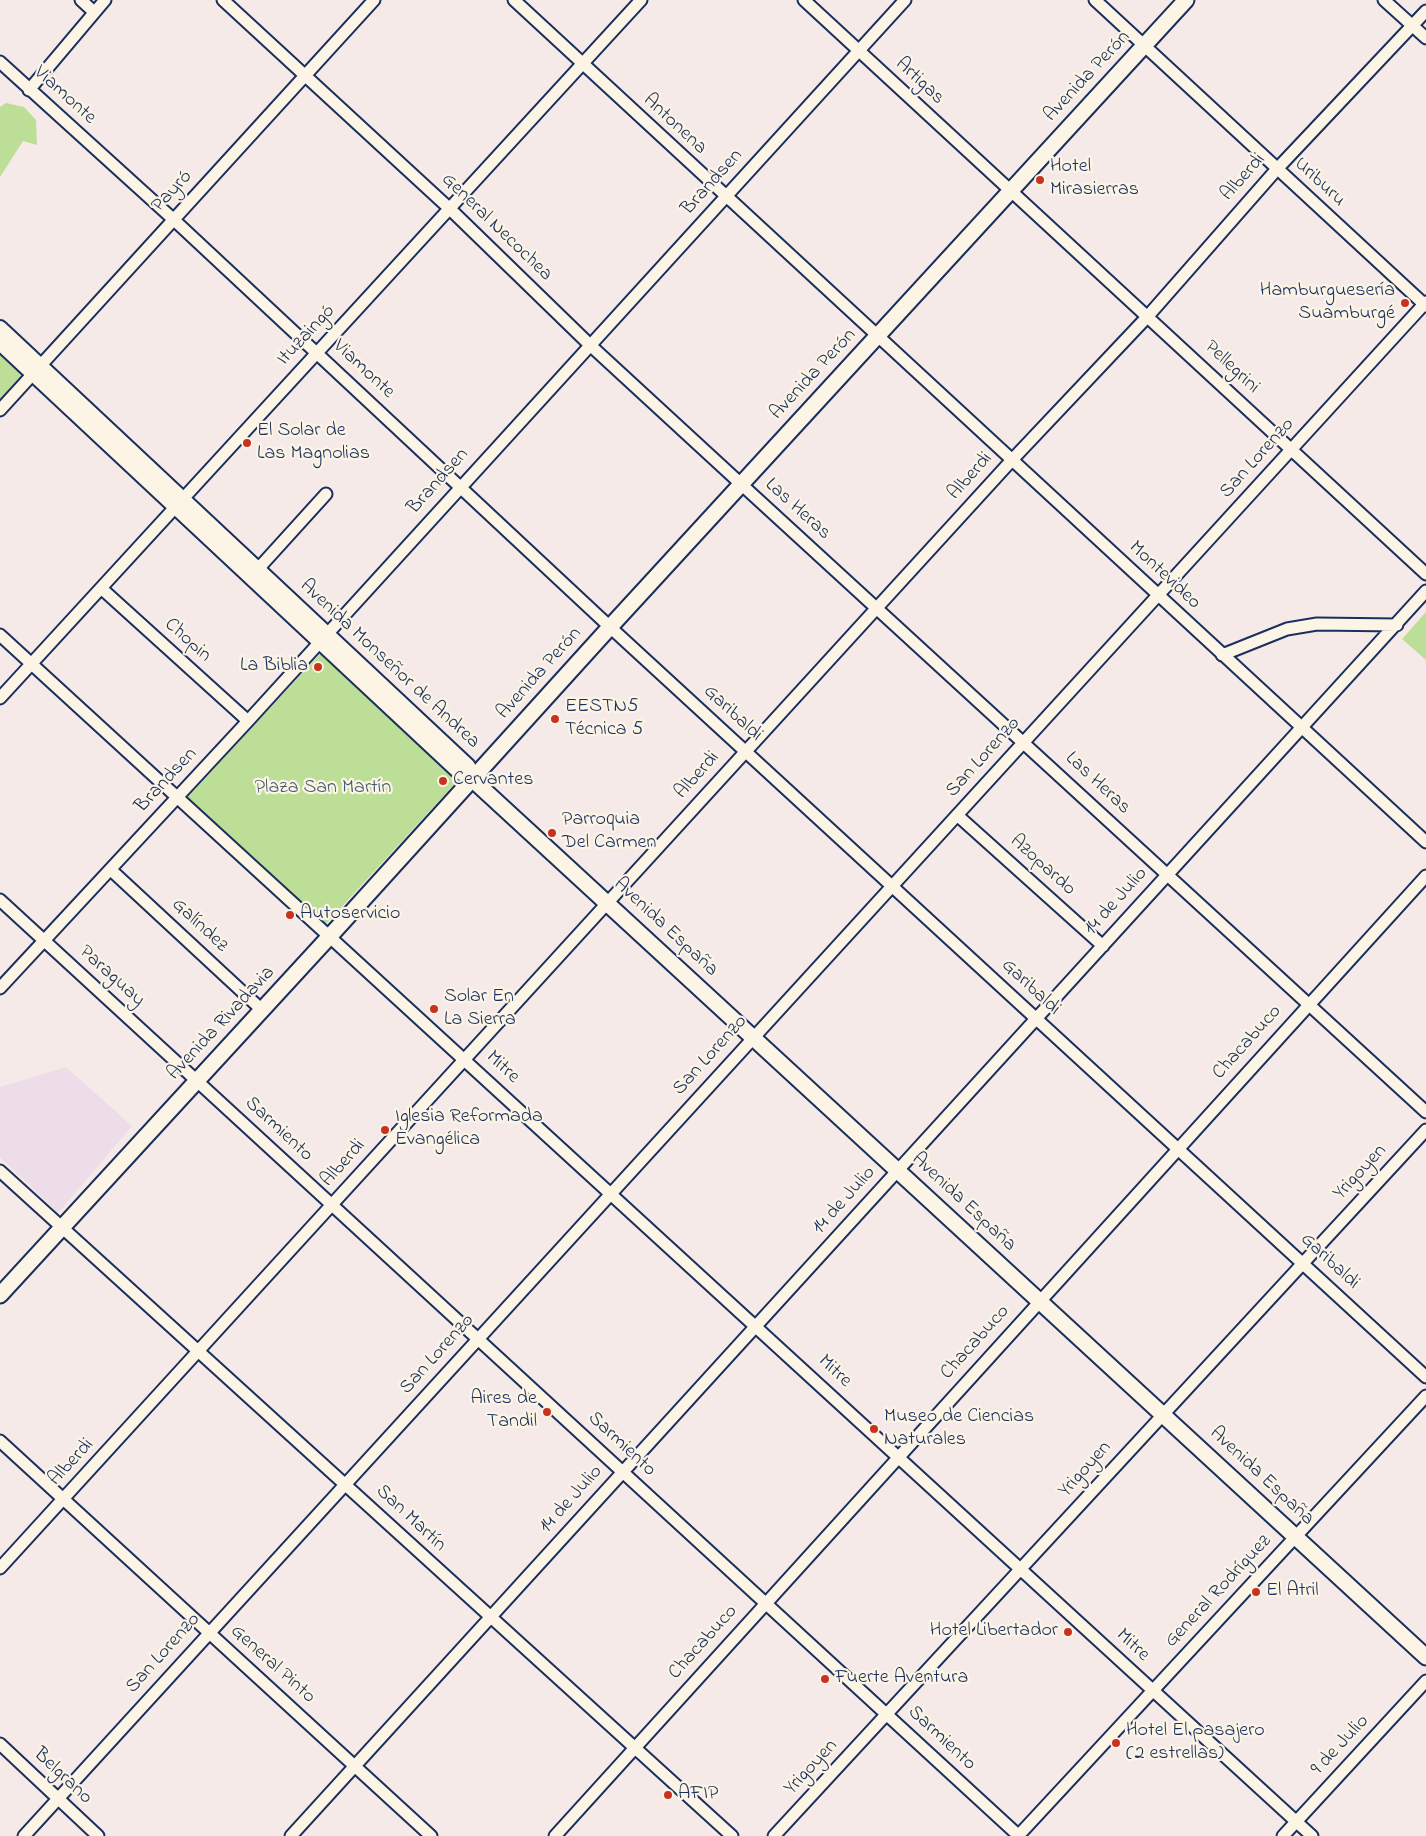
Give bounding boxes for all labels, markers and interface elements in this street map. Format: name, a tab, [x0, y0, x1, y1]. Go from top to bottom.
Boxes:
street label: Avenida Perón	[1040, 26, 1136, 128]
street label: Artigas	[889, 53, 949, 111]
street label: Viamonte	[28, 62, 100, 130]
street label: Antonena	[637, 89, 711, 161]
street label: Brandsen	[677, 145, 749, 221]
street label: Alberdi	[1216, 149, 1272, 207]
street label: Uriburu	[1288, 153, 1350, 213]
place label: Hotel Mirasierras	[1050, 156, 1139, 203]
street label: Payró	[148, 166, 198, 218]
street label: General Necochea	[435, 169, 557, 287]
marker: Hotel Mirasierras	[1034, 174, 1046, 186]
place label: Hamburguesería Suamburgé	[1260, 280, 1395, 327]
marker: Hamburguesería Suamburgé	[1399, 297, 1411, 309]
street label: Ituzaingó	[273, 300, 341, 372]
street label: Avenida Perón	[766, 324, 862, 426]
street label: Viamonte	[327, 335, 399, 405]
street label: Pellegrini	[1198, 336, 1264, 400]
street label: San Lorenzo	[1216, 414, 1300, 504]
place label: El Solar de Las Magnolias	[257, 420, 370, 467]
marker: El Solar de Las Magnolias	[241, 437, 253, 449]
street label: Brandsen	[403, 444, 475, 520]
street label: Alberdi	[943, 448, 999, 506]
street label: Las Heras	[759, 474, 835, 546]
street label: Montevideo	[1123, 537, 1205, 615]
street label: Avenida Monseñor de Andrea	[294, 575, 484, 755]
street label: Chopin	[158, 614, 216, 668]
street label: Avenida Perón	[492, 623, 588, 725]
place label: La Biblia	[240, 655, 308, 679]
marker: La Biblia	[312, 661, 324, 673]
street label: Garibaldi	[697, 680, 767, 748]
place label: EESTN5 Técnica 5	[565, 696, 643, 743]
marker: EESTN5 Técnica 5	[549, 713, 561, 725]
street label: San Lorenzo	[942, 713, 1026, 803]
street label: Brandsen	[131, 743, 203, 819]
street label: Alberdi	[670, 747, 726, 805]
street label: Las Heras	[1059, 748, 1135, 820]
place label: Cervantes	[453, 769, 533, 793]
marker: Cervantes	[437, 775, 449, 787]
park label: Plaza San Martín	[255, 777, 391, 801]
place label: Parroquia Del Carmen	[562, 809, 656, 856]
marker: Parroquia Del Carmen	[546, 827, 558, 839]
street label: Azopardo	[1004, 830, 1080, 902]
street label: 14 de Julio	[1080, 863, 1154, 941]
street label: Avenida España	[608, 873, 722, 983]
street label: Galíndez	[166, 894, 232, 958]
place label: Autoservicio	[300, 903, 400, 927]
marker: Autoservicio	[284, 909, 296, 921]
street label: Paraguay	[73, 941, 149, 1013]
street label: Garibaldi	[995, 954, 1065, 1022]
street label: Avenida Rivadavia	[163, 962, 281, 1086]
place label: Solar En La Sierra	[444, 986, 516, 1033]
street label: Chacabuco	[1208, 1001, 1288, 1085]
marker: Solar En La Sierra	[428, 1003, 440, 1015]
street label: San Lorenzo	[669, 1011, 753, 1101]
street label: Mitre	[480, 1046, 524, 1090]
street label: Sarmiento	[239, 1092, 317, 1168]
place label: Iglesia Reformada Evangélica	[395, 1106, 543, 1153]
marker: Iglesia Reformada Evangélica	[379, 1124, 391, 1136]
street label: Alberdi	[316, 1135, 372, 1193]
street label: Yrigoyen	[1329, 1140, 1393, 1206]
street label: Avenida España	[906, 1148, 1020, 1258]
street label: 14 de Julio	[808, 1162, 882, 1240]
street label: Garibaldi	[1294, 1228, 1364, 1296]
street label: Chacabuco	[936, 1301, 1016, 1385]
street label: San Lorenzo	[396, 1310, 480, 1400]
street label: Mitre	[812, 1350, 856, 1394]
place label: Aires de Tandil	[471, 1388, 537, 1435]
marker: Aires de Tandil	[541, 1406, 553, 1418]
place label: Museo de Ciencias Naturales	[884, 1406, 1034, 1453]
street label: Sarmiento	[582, 1407, 660, 1483]
street label: Avenida España	[1204, 1422, 1318, 1532]
marker: Museo de Ciencias Naturales	[868, 1423, 880, 1435]
street label: Alberdi	[44, 1434, 100, 1492]
street label: Yrigoyen	[1054, 1437, 1118, 1503]
street label: 14 de Julio	[535, 1461, 609, 1539]
street label: San Martín	[370, 1480, 450, 1558]
street label: General Rodríguez	[1160, 1530, 1278, 1654]
place label: El Atril	[1266, 1580, 1319, 1604]
marker: El Atril	[1250, 1586, 1262, 1598]
street label: Chacabuco	[664, 1601, 744, 1685]
street label: San Lorenzo	[122, 1609, 206, 1699]
street label: General Pinto	[224, 1620, 320, 1710]
place label: Hotel Libertador	[930, 1620, 1058, 1644]
street label: Mitre	[1110, 1624, 1154, 1668]
marker: Hotel Libertador	[1062, 1626, 1074, 1638]
place label: Fuerte Aventura	[835, 1667, 968, 1691]
marker: Fuerte Aventura	[819, 1673, 831, 1685]
street label: Sarmiento	[902, 1701, 980, 1777]
street label: 9 de Julio	[1307, 1710, 1375, 1782]
place label: Hotel El pasajero (2 estrellas)	[1126, 1720, 1265, 1767]
street label: Yrigoyen	[780, 1735, 844, 1801]
marker: Hotel El pasajero (2 estrellas)	[1110, 1737, 1122, 1749]
street label: Belgrano	[27, 1744, 97, 1810]
place label: AFIP	[678, 1783, 718, 1807]
marker: AFIP	[662, 1789, 674, 1801]

